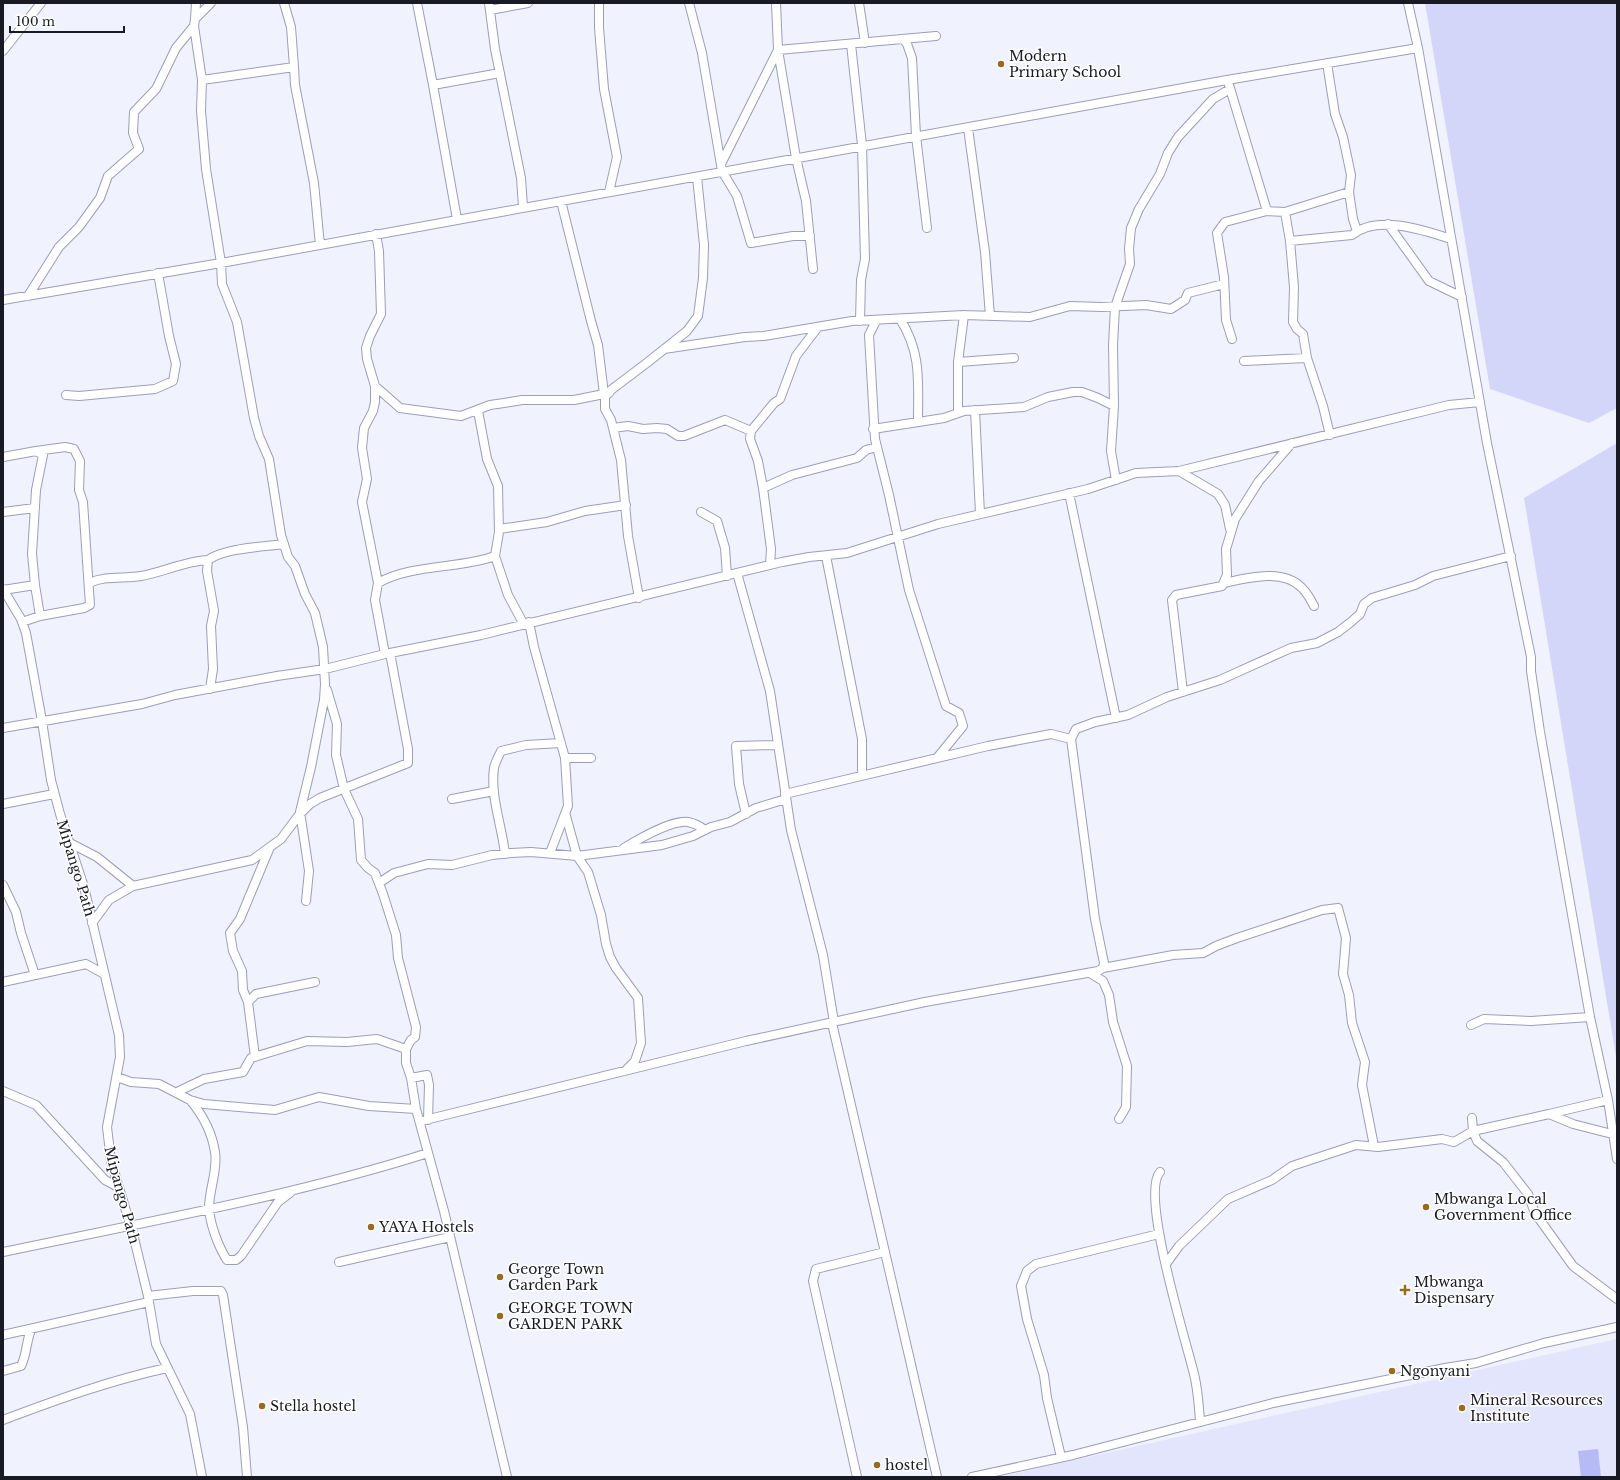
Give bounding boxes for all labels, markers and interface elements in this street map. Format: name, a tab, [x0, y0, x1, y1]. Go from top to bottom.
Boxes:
scale bar	[10, 8, 124, 34]
text: 100 m	[16, 14, 55, 29]
place label: Modern Primary School	[1009, 47, 1122, 81]
marker: Modern Primary School	[996, 59, 1006, 69]
street label: Mipango Path	[53, 817, 99, 919]
street label: Mipango Path	[100, 1144, 144, 1246]
place label: Mbwanga Local Government Office	[1434, 1190, 1572, 1224]
marker: Mbwanga Local Government Office	[1421, 1202, 1431, 1212]
place label: YAYA Hostels	[378, 1218, 474, 1236]
marker: YAYA Hostels	[366, 1222, 376, 1232]
place label: George Town Garden Park	[508, 1260, 604, 1294]
marker: George Town Garden Park	[495, 1272, 505, 1282]
place label: Mbwanga Dispensary	[1414, 1273, 1494, 1307]
marker: Mbwanga Dispensary	[1399, 1284, 1411, 1296]
place label: GEORGE TOWN GARDEN PARK	[508, 1299, 634, 1333]
marker: GEORGE TOWN GARDEN PARK	[495, 1311, 505, 1321]
place label: Ngonyani	[1400, 1362, 1470, 1380]
marker: Ngonyani	[1387, 1366, 1397, 1376]
place label: Mineral Resources Institute	[1470, 1391, 1603, 1425]
place label: Stella hostel	[270, 1397, 356, 1415]
marker: Stella hostel	[257, 1401, 267, 1411]
marker: Mineral Resources Institute	[1457, 1403, 1467, 1413]
place label: hostel	[885, 1456, 928, 1474]
marker: hostel	[872, 1460, 882, 1470]

